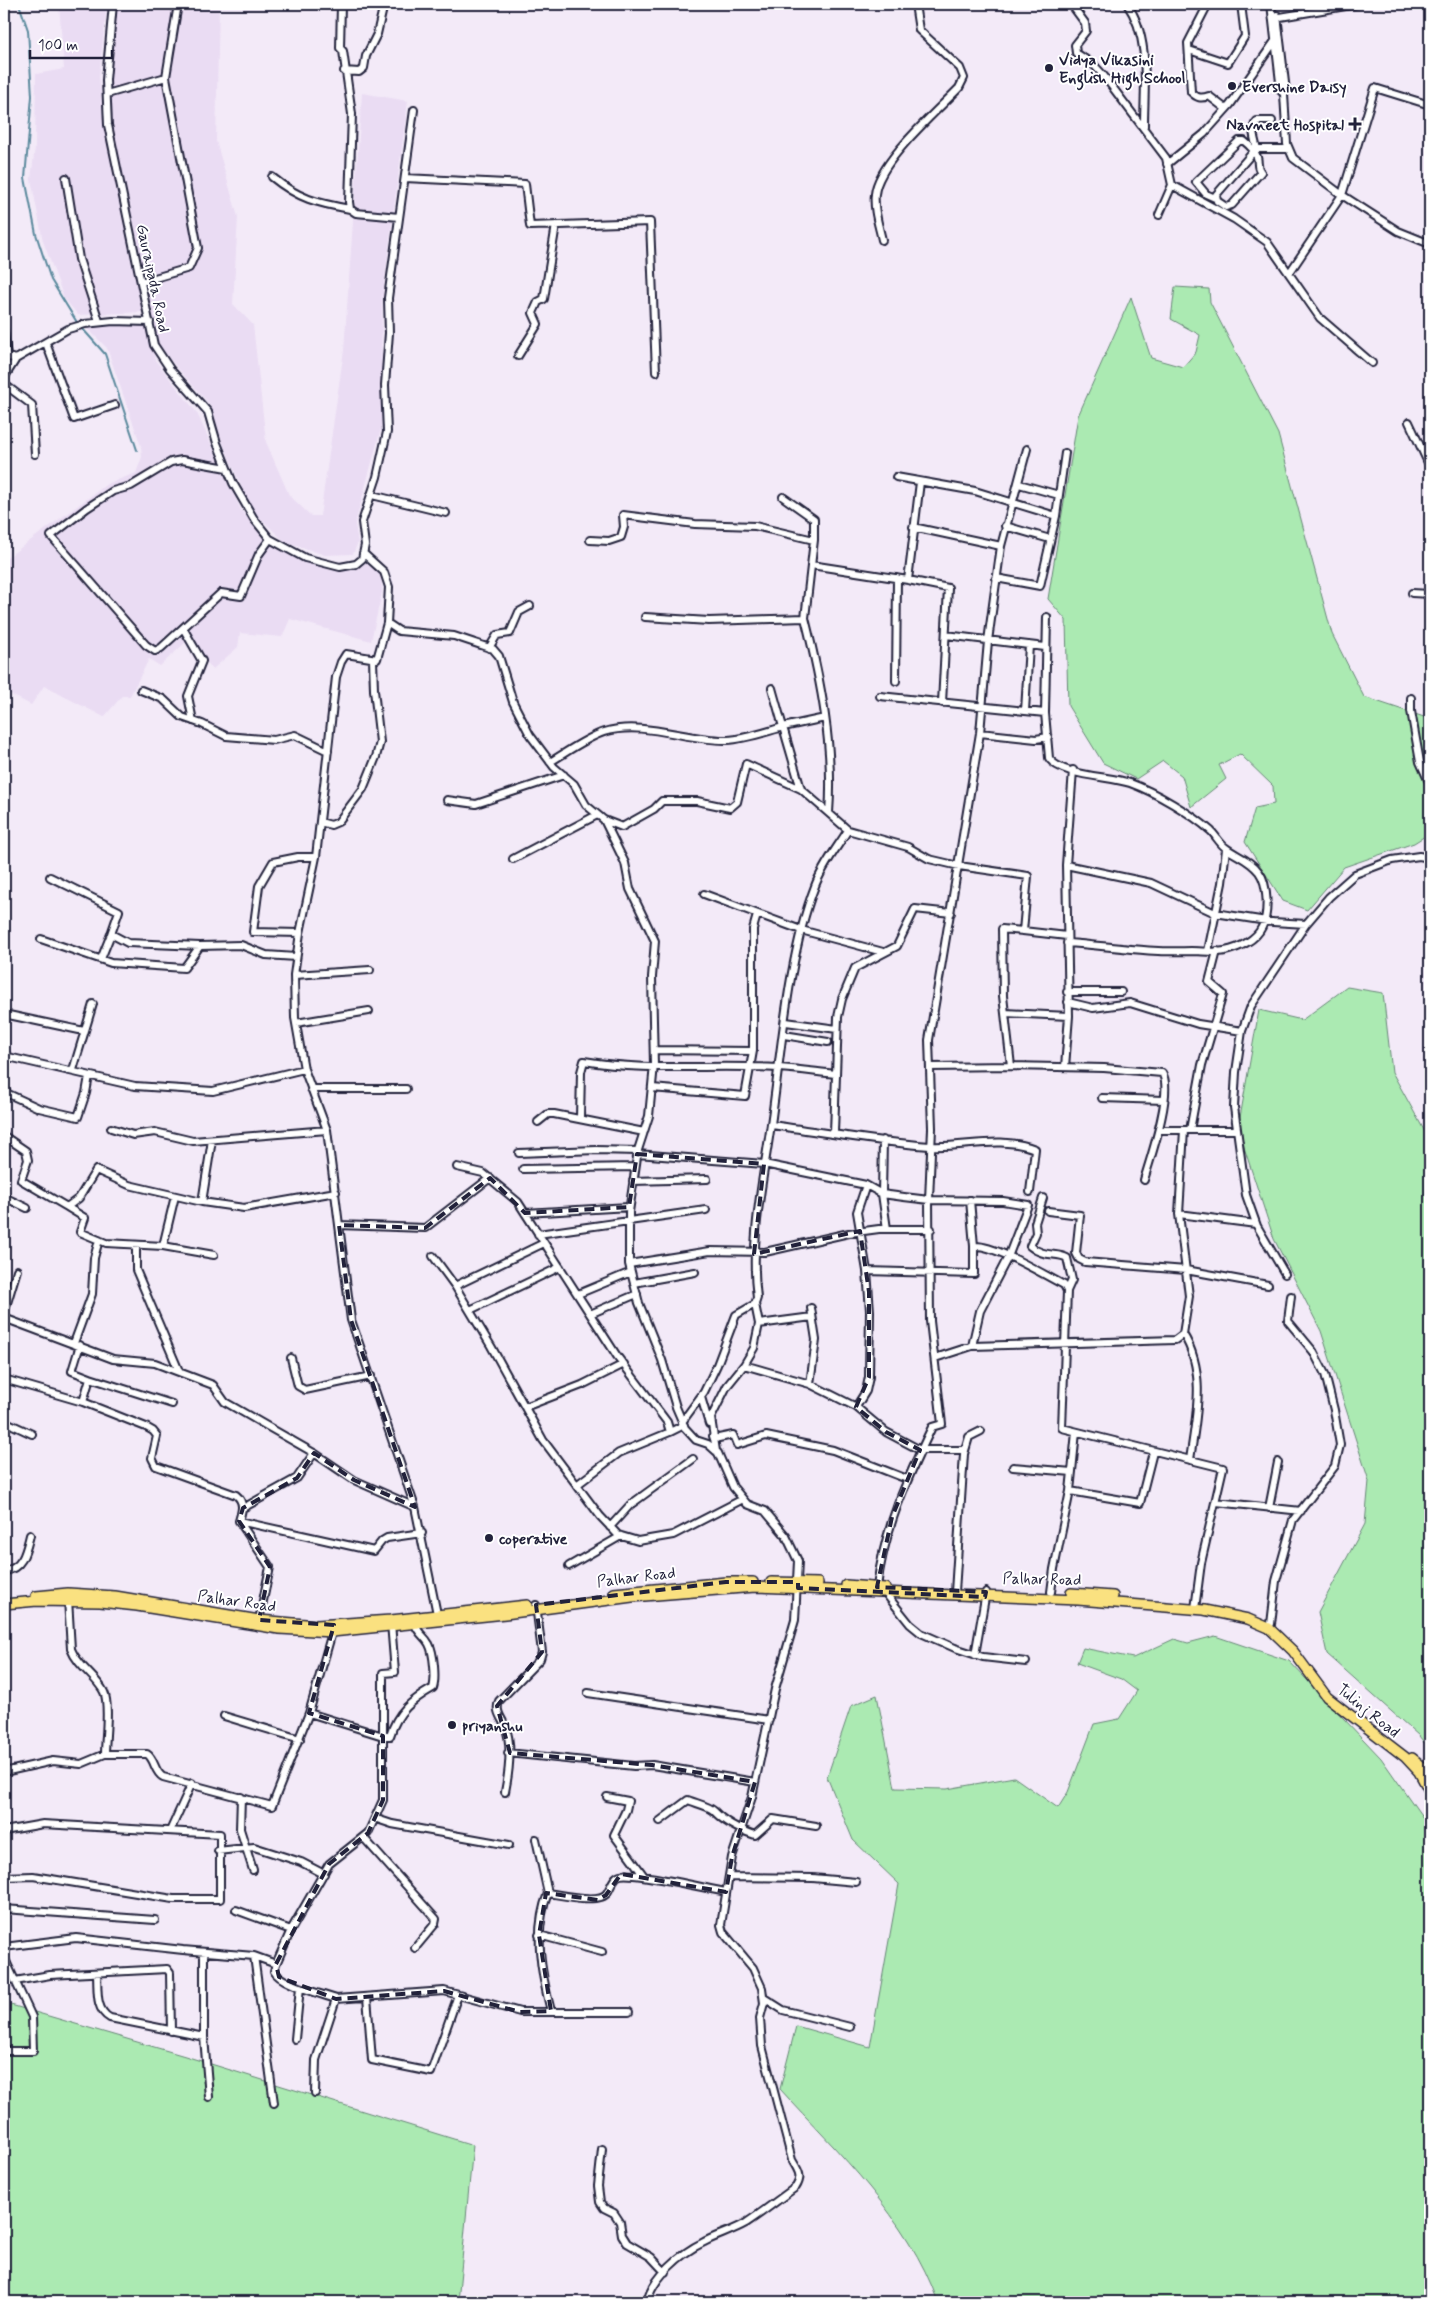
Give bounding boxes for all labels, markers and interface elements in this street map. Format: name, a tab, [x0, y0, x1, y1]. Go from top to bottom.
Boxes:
scale bar	[30, 28, 112, 60]
text: 100 m	[38, 36, 78, 56]
place label: Vidya Vikasini English High School	[1059, 50, 1186, 91]
marker: Vidya Vikasini English High School	[1043, 62, 1055, 74]
place label: Evershine Daisy	[1242, 77, 1347, 98]
marker: Evershine Daisy	[1226, 80, 1238, 92]
place label: Navneet Hospital	[1226, 115, 1344, 136]
marker: Navneet Hospital	[1348, 117, 1362, 131]
street label: Gauraipada Road	[131, 222, 174, 334]
place label: coperative	[499, 1529, 568, 1550]
marker: coperative	[483, 1532, 495, 1544]
street label: Palhar Road	[596, 1562, 677, 1593]
street label: Palhar Road	[1002, 1568, 1082, 1591]
street label: Palhar Road	[196, 1586, 277, 1617]
street label: Tulinj Road	[1332, 1679, 1404, 1743]
place label: priyanshu	[462, 1716, 523, 1737]
marker: priyanshu	[446, 1719, 458, 1731]

